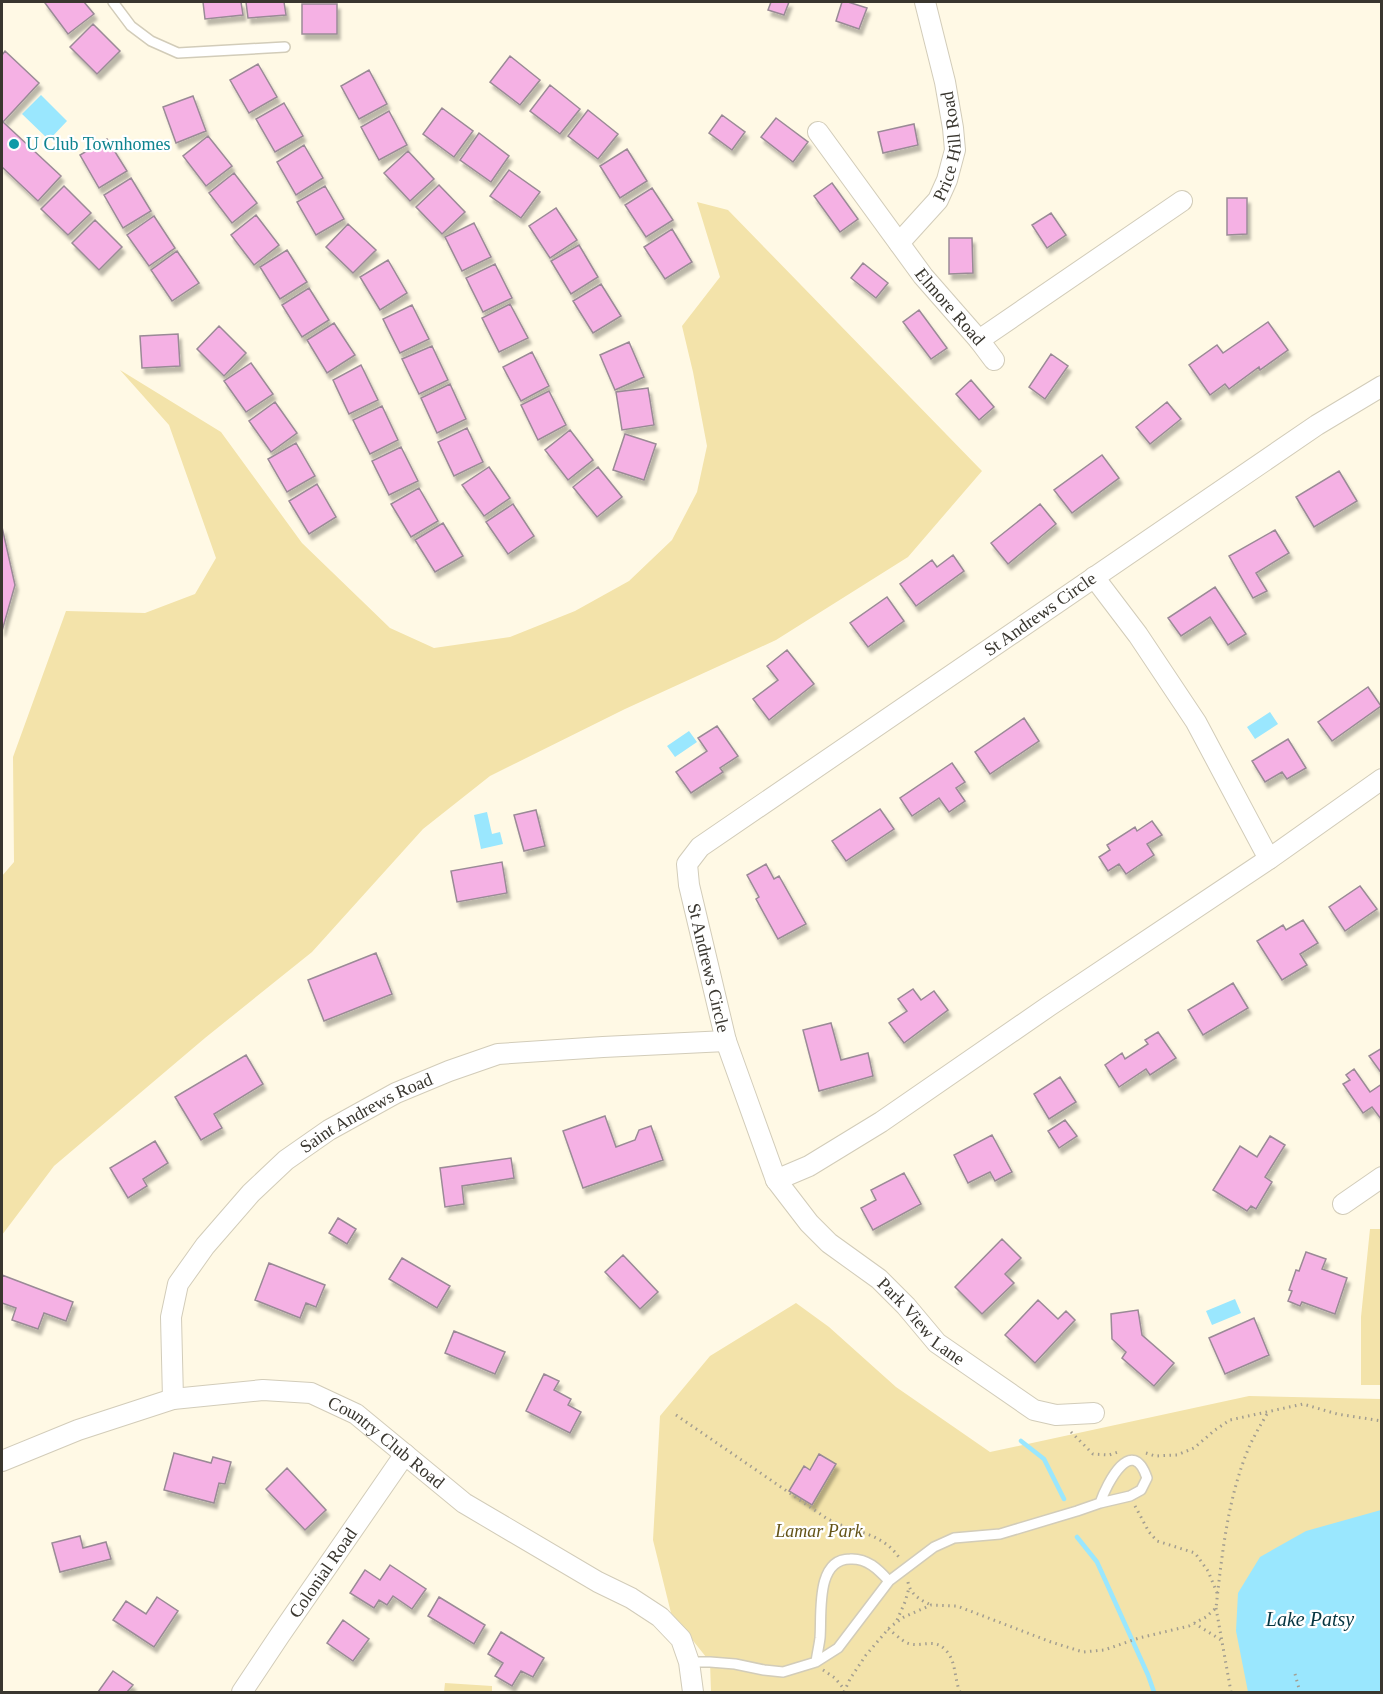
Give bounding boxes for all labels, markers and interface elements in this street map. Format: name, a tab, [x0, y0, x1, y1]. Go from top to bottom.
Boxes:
street label: Price Hill Road	[929, 90, 965, 204]
place label: U Club Townhomes	[26, 134, 170, 154]
marker: U Club Townhomes	[7, 137, 21, 151]
street label: Elmore Road	[911, 264, 989, 349]
street label: St Andrews Circle	[980, 568, 1100, 660]
street label: St Andrews Circle	[684, 901, 734, 1034]
street label: Saint Andrews Road	[296, 1069, 435, 1157]
street label: Park View Lane	[873, 1273, 968, 1369]
street label: Country Club Road	[325, 1392, 448, 1493]
park label: Lamar Park	[774, 1521, 864, 1541]
street label: Colonial Road	[285, 1524, 361, 1622]
water label: Lake Patsy	[1265, 1608, 1354, 1631]

